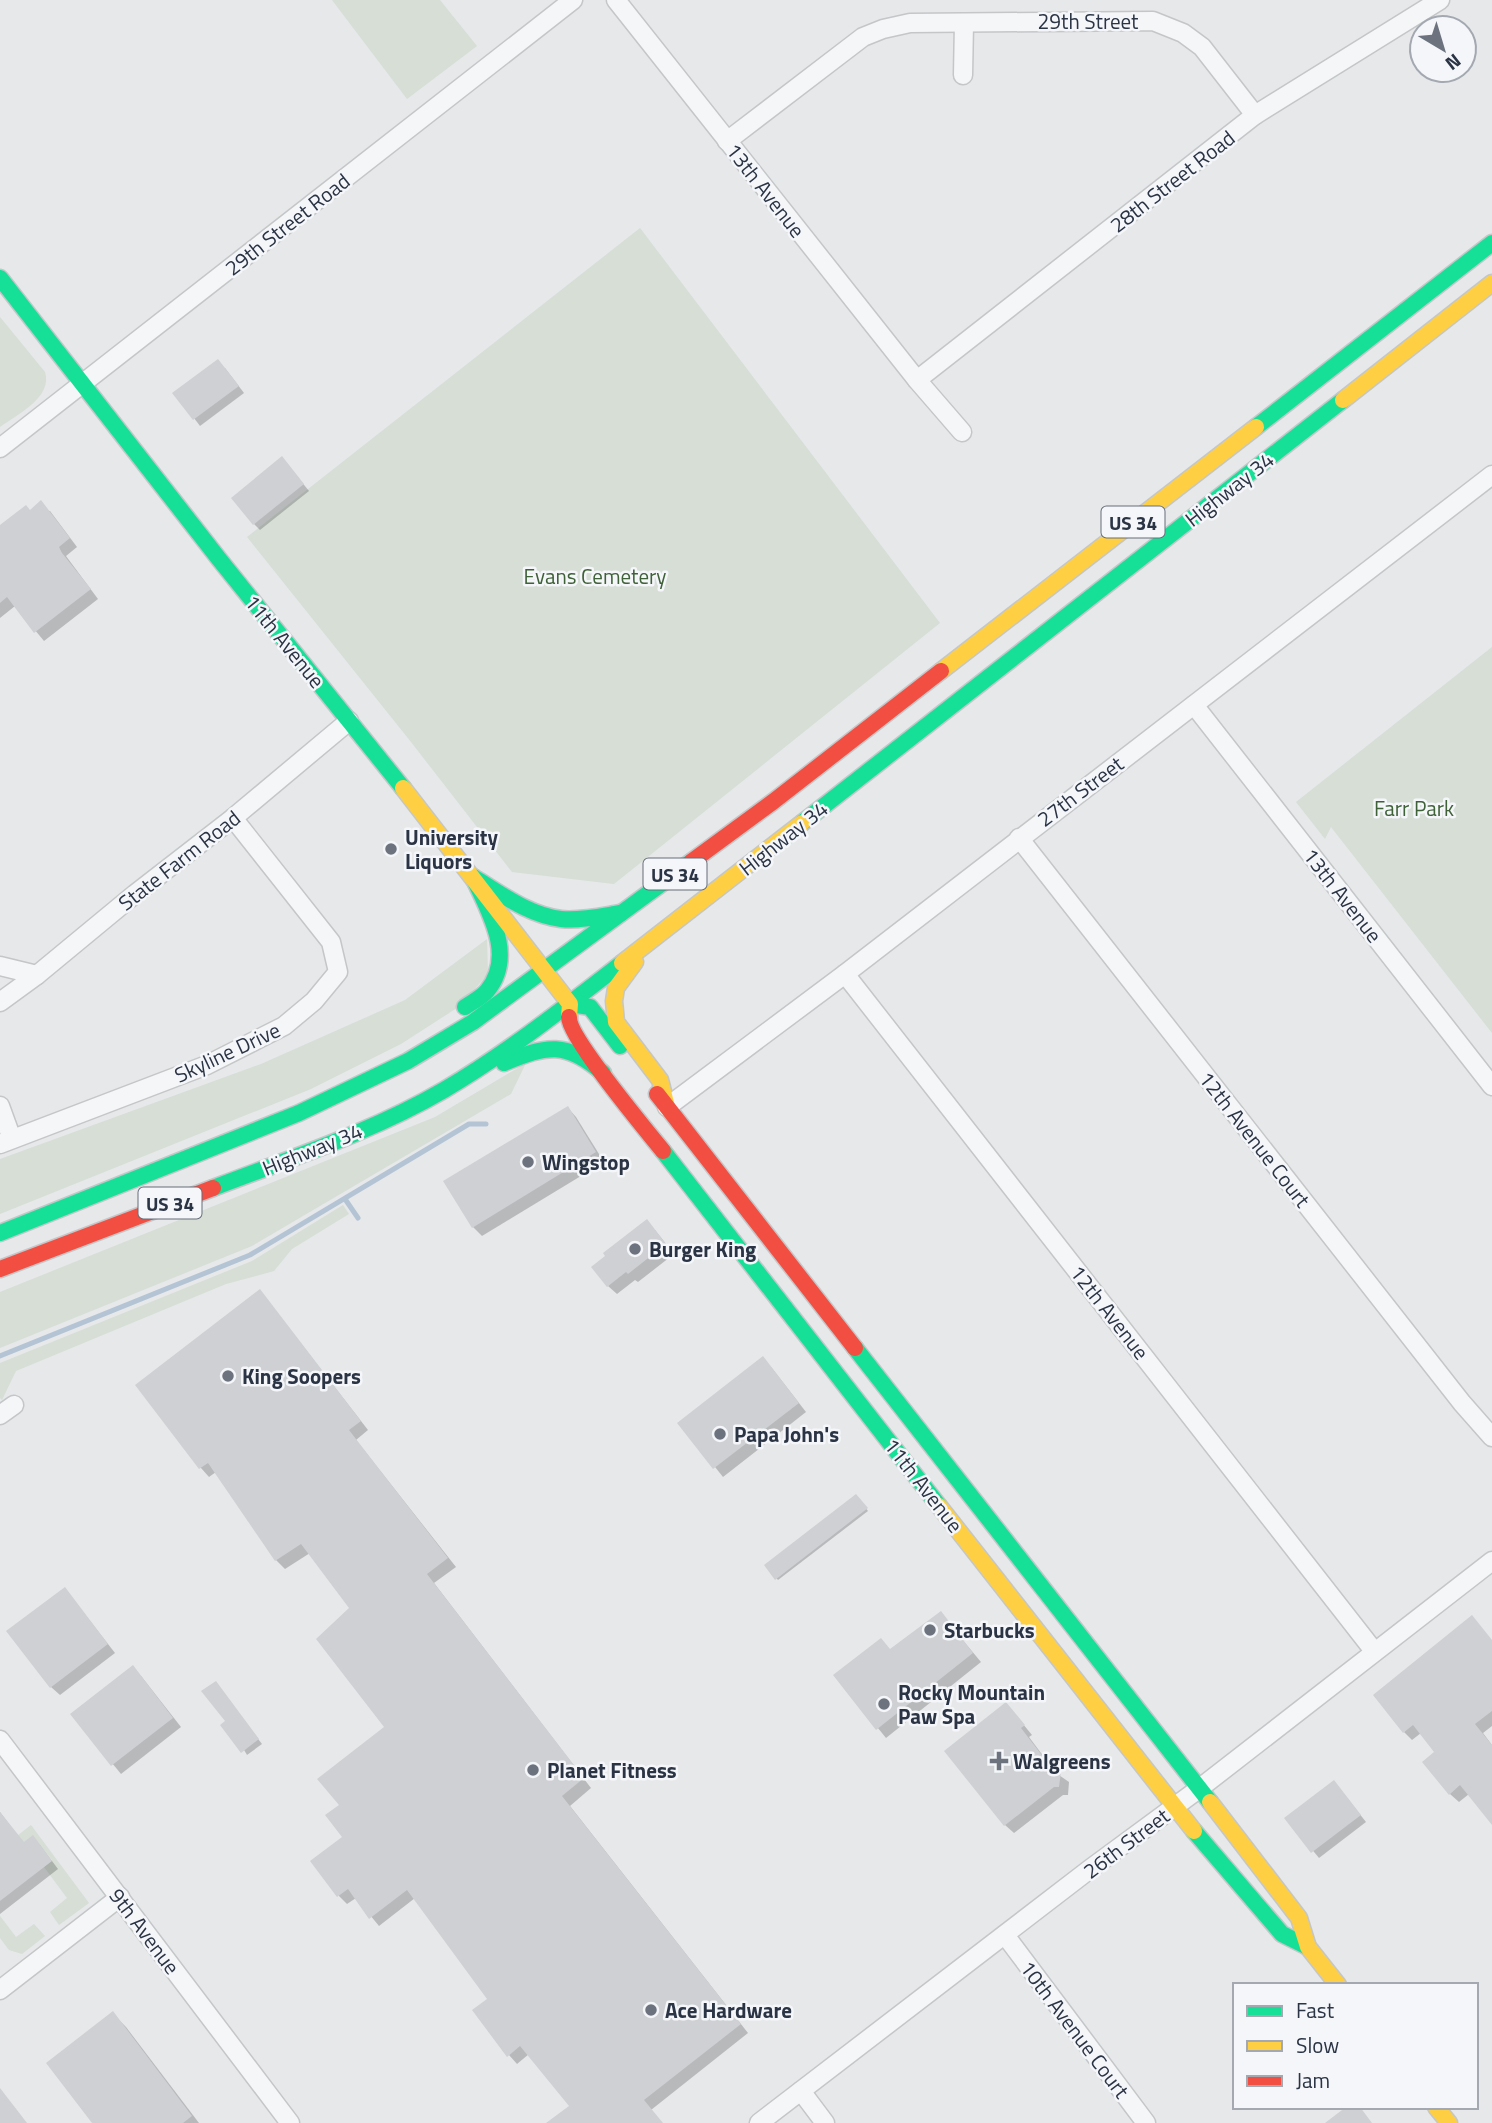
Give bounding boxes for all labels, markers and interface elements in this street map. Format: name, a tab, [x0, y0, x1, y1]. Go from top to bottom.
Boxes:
street label: 29th Street	[1038, 5, 1139, 37]
north arrow	[1408, 14, 1478, 84]
text: N	[1440, 47, 1468, 78]
street label: 28th Street Road	[1103, 122, 1241, 240]
street label: 13th Avenue	[719, 136, 813, 244]
street label: 29th Street Road	[218, 165, 356, 283]
street label: Highway 34	[1178, 444, 1280, 534]
road number: US 34	[1102, 506, 1164, 538]
park label: Evans Cemetery	[524, 560, 666, 592]
street label: 11th Avenue	[237, 587, 333, 695]
street label: 27th Street	[1030, 747, 1130, 834]
park label: Farr Park	[1374, 792, 1454, 824]
street label: Highway 34	[732, 793, 834, 883]
street label: State Farm Road	[111, 802, 247, 918]
place label: University Liquors	[405, 821, 498, 877]
marker: University Liquors	[383, 841, 399, 857]
street label: 13th Avenue	[1296, 841, 1390, 949]
road number: US 34	[644, 859, 706, 890]
street label: Skyline Drive	[169, 1014, 285, 1090]
street label: 12th Avenue Court	[1192, 1064, 1319, 1214]
street label: Highway 34	[257, 1114, 367, 1184]
place label: Wingstop	[542, 1146, 630, 1178]
marker: Wingstop	[520, 1154, 536, 1170]
road number: US 34	[138, 1188, 202, 1218]
place label: Burger King	[649, 1233, 756, 1265]
marker: Burger King	[627, 1241, 643, 1257]
street label: 12th Avenue	[1063, 1258, 1157, 1366]
place label: King Soopers	[242, 1360, 361, 1392]
marker: King Soopers	[220, 1368, 236, 1384]
place label: Papa John's	[734, 1418, 839, 1450]
marker: Papa John's	[712, 1426, 728, 1442]
street label: 11th Avenue	[877, 1431, 971, 1539]
place label: Starbucks	[944, 1614, 1035, 1646]
marker: Starbucks	[922, 1622, 938, 1638]
place label: Rocky Mountain Paw Spa	[898, 1676, 1045, 1732]
marker: Rocky Mountain Paw Spa	[876, 1696, 892, 1712]
place label: Walgreens	[1013, 1745, 1111, 1777]
marker: Walgreens	[991, 1753, 1007, 1769]
place label: Planet Fitness	[547, 1754, 677, 1786]
marker: Planet Fitness	[525, 1762, 541, 1778]
street label: 26th Street	[1076, 1799, 1176, 1886]
street label: 9th Avenue	[102, 1881, 188, 1981]
street label: 10th Avenue Court	[1013, 1953, 1138, 2105]
legend	[1233, 1983, 1478, 2109]
place label: Ace Hardware	[665, 1994, 792, 2026]
text: Fast	[1296, 1994, 1335, 2026]
marker: Ace Hardware	[643, 2002, 659, 2018]
text: Slow	[1296, 2029, 1339, 2061]
text: Jam	[1296, 2064, 1330, 2096]

